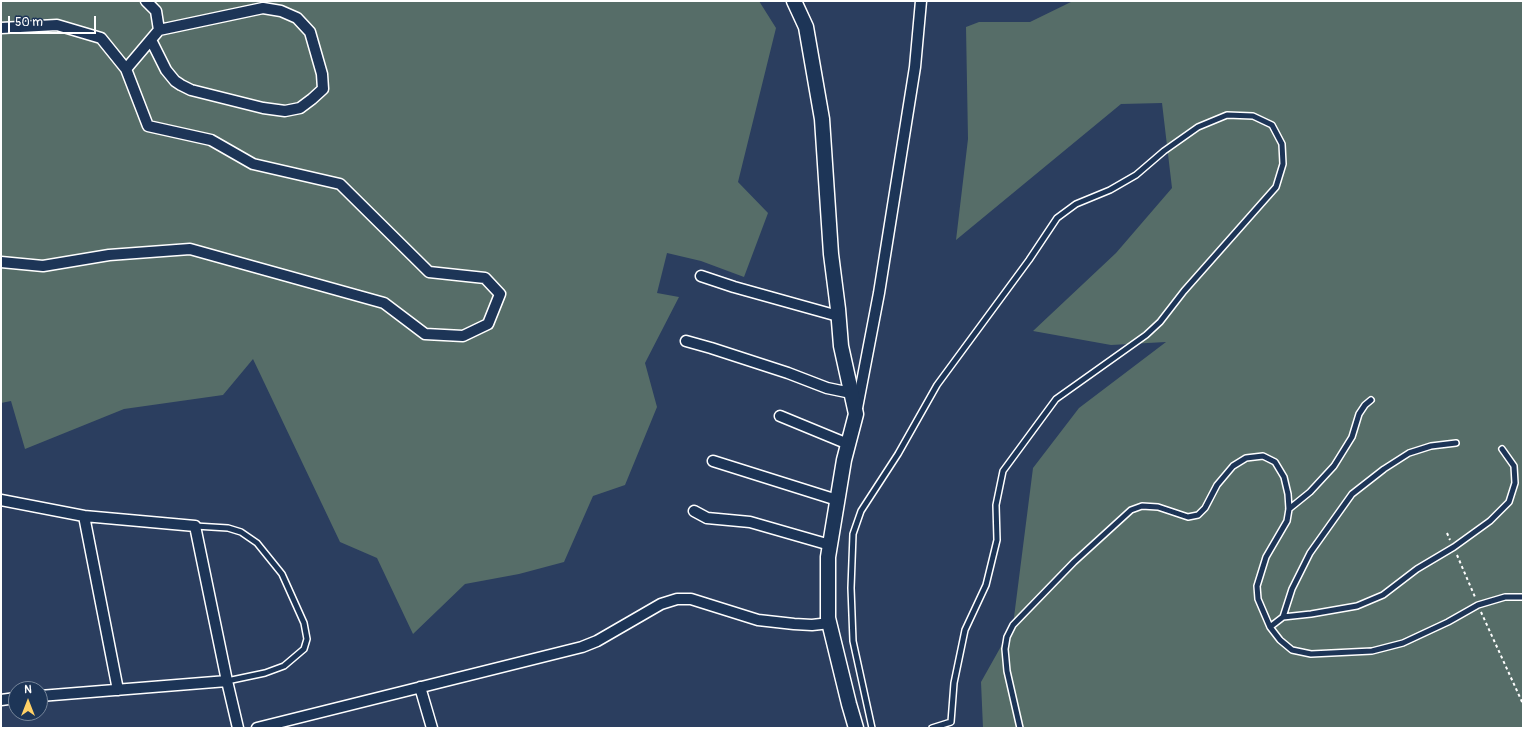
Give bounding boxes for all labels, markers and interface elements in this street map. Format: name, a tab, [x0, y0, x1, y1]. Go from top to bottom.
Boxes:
scale bar	[10, 8, 98, 34]
text: 50 m	[15, 15, 43, 30]
north arrow	[8, 681, 48, 721]
text: N	[24, 683, 32, 696]

